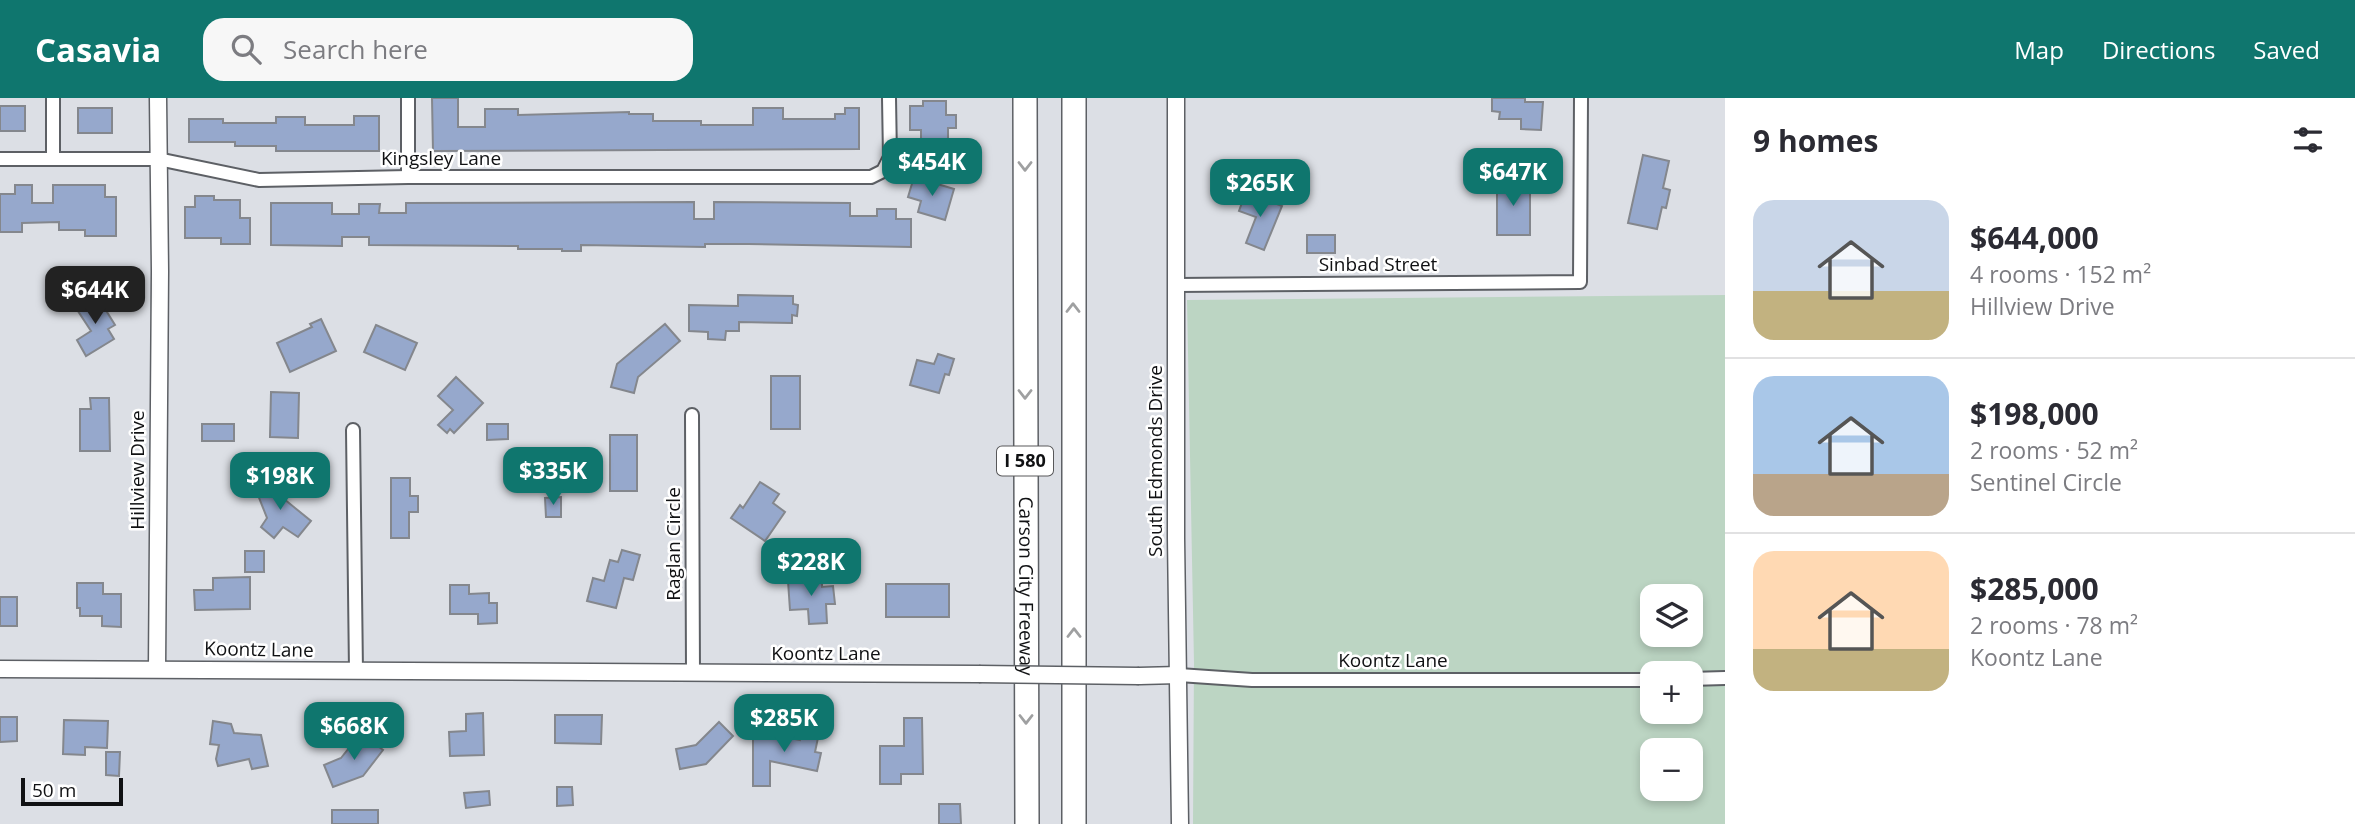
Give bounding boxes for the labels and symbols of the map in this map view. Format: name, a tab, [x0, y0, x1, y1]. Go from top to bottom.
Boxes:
pin: $454K	[883, 139, 981, 198]
street label: Kingsley Lane	[381, 145, 501, 171]
pin: $647K	[1464, 148, 1562, 208]
pin: $265K	[1211, 159, 1309, 219]
one-way arrow	[1017, 161, 1033, 172]
street label: Sinbad Street	[1319, 251, 1438, 277]
pin: $644K	[46, 266, 144, 326]
one-way arrow	[1065, 302, 1081, 313]
street label: South Edmonds Drive	[1142, 365, 1168, 557]
one-way arrow	[1017, 389, 1033, 399]
street label: Hillview Drive	[124, 410, 150, 530]
road number: I 580	[997, 446, 1053, 475]
pin: $335K	[504, 448, 602, 507]
pin: $198K	[231, 452, 329, 512]
street label: Raglan Circle	[660, 487, 686, 601]
street label: Carson City Freeway	[1013, 496, 1040, 676]
pin: $228K	[762, 538, 860, 598]
one-way arrow	[1066, 628, 1082, 638]
street label: Koontz Lane	[204, 635, 314, 663]
street label: Koontz Lane	[771, 640, 881, 666]
street label: Koontz Lane	[1338, 647, 1448, 673]
pin: $285K	[735, 694, 833, 754]
pin: $668K	[305, 702, 403, 762]
one-way arrow	[1018, 714, 1034, 725]
scale bar	[21, 775, 122, 807]

